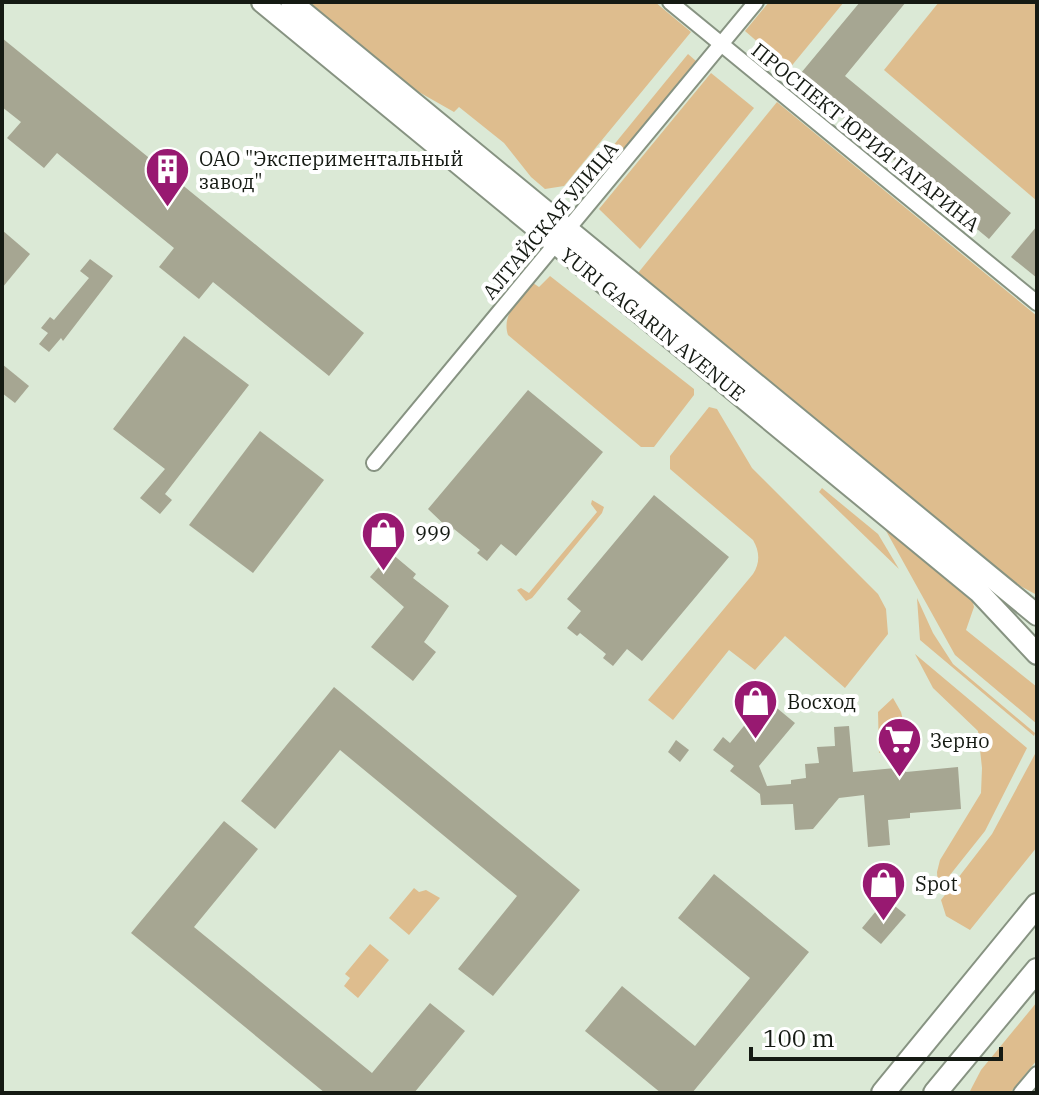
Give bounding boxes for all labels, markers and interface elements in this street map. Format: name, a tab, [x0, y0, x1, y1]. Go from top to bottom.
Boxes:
street label: ПРОСПЕКТ ЮРИЯ ГАГАРИНА	[746, 36, 986, 238]
street label: АЛТАЙСКАЯ УЛИЦА	[476, 135, 624, 305]
building icon: ОАО "Экспериментальный завод"	[144, 145, 192, 208]
place label: ОАО "Экспериментальный завод"	[199, 145, 463, 195]
street label: YURI GAGARIN AVENUE	[555, 241, 751, 407]
shop icon: 999	[360, 509, 408, 572]
place label: 999	[415, 520, 451, 547]
shop icon: Восход	[732, 677, 780, 740]
place label: Восход	[787, 688, 856, 715]
supermarket icon: Зерно	[875, 716, 923, 779]
place label: Зерно	[930, 727, 990, 754]
shop icon: Spot	[860, 859, 908, 922]
place label: Spot	[915, 870, 957, 897]
scale bar	[751, 1011, 1001, 1061]
text: 100 m	[763, 1022, 835, 1054]

